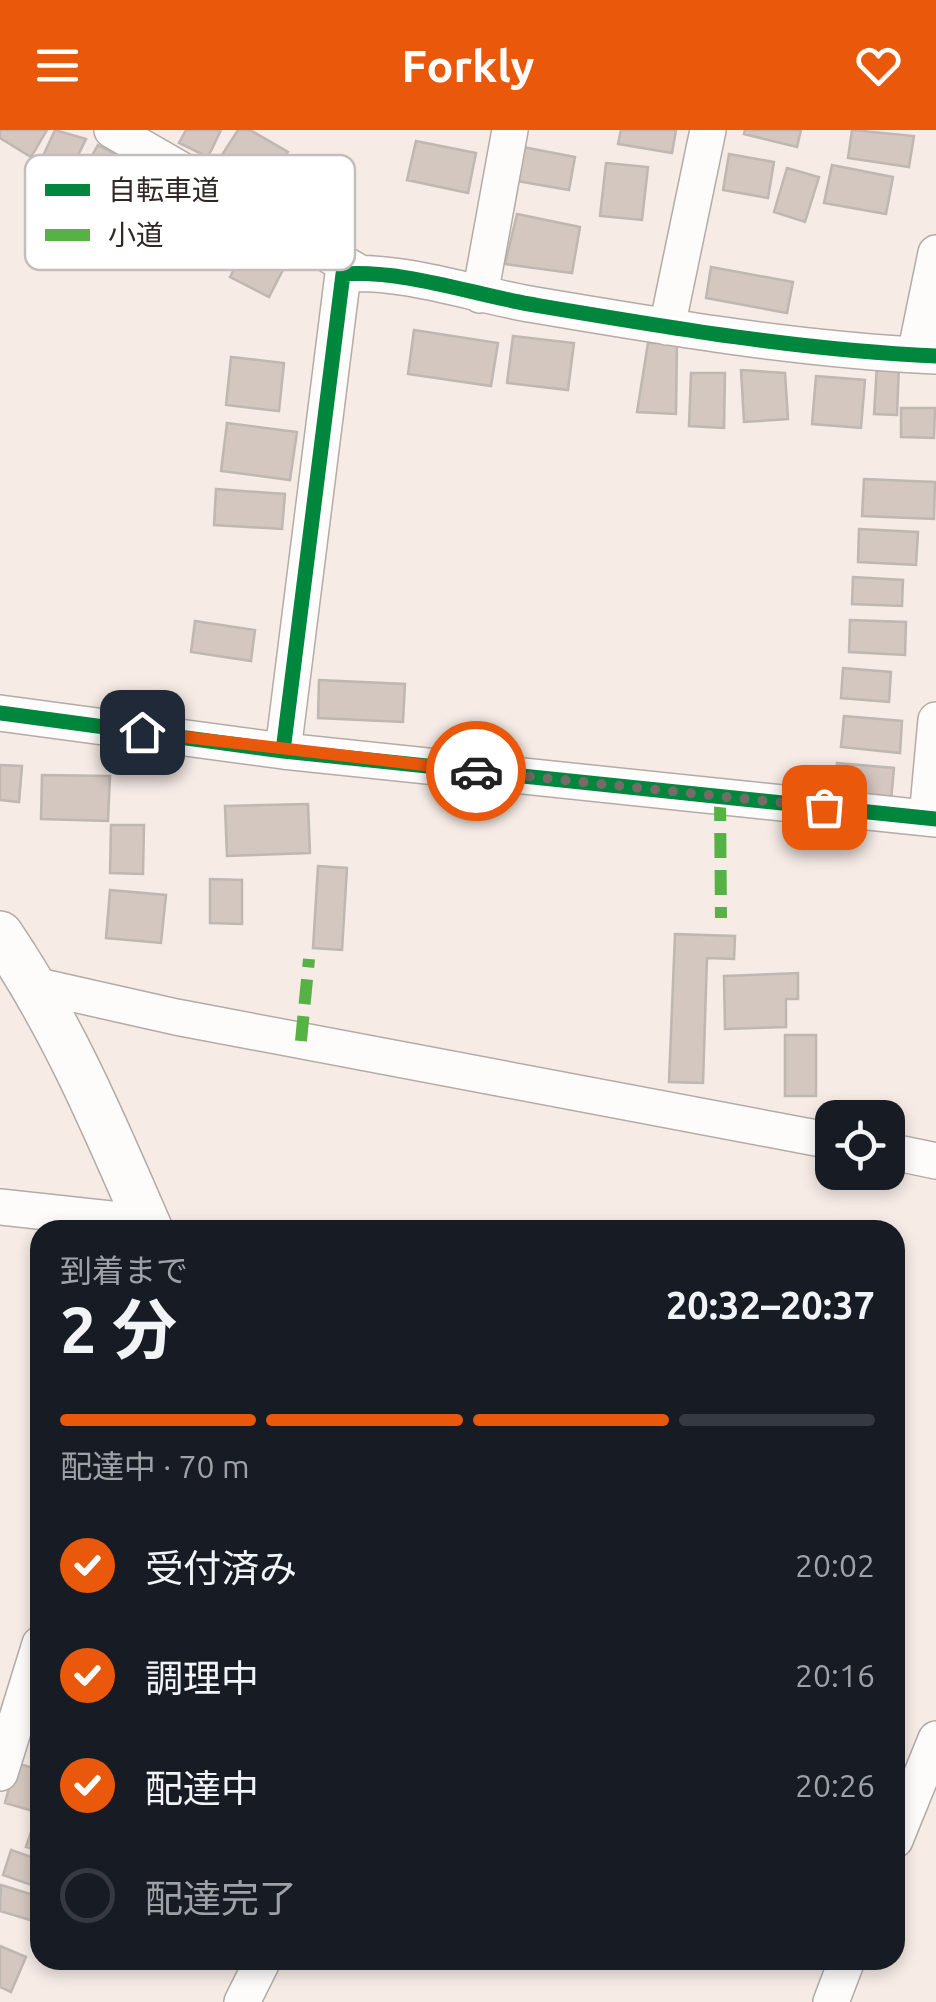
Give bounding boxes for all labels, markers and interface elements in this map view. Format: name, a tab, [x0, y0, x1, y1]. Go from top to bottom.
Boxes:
icon: menu	[30, 38, 85, 93]
icon: heart	[851, 38, 906, 93]
text: Forkly	[402, 40, 534, 91]
legend	[25, 155, 355, 270]
text: 自転車道	[108, 174, 220, 205]
text: 小道	[108, 219, 164, 250]
pin	[100, 690, 185, 775]
icon: home	[115, 705, 170, 760]
courier	[426, 721, 526, 821]
icon: car	[449, 744, 504, 799]
pin	[782, 765, 867, 850]
icon: bag	[797, 780, 852, 835]
map controls	[815, 1100, 905, 1190]
button: locate	[815, 1100, 905, 1190]
text: 到着まで	[60, 1252, 188, 1288]
text: 20:32–20:37	[666, 1284, 875, 1326]
text: 2 分	[60, 1292, 177, 1365]
text: 配達中 · 70 m	[60, 1448, 250, 1484]
icon: check	[60, 1538, 115, 1593]
text: 受付済み	[145, 1547, 297, 1589]
text: 20:02	[795, 1547, 875, 1583]
icon: check	[60, 1648, 115, 1703]
text: 調理中	[145, 1657, 259, 1699]
text: 20:16	[795, 1657, 875, 1693]
icon: check	[60, 1758, 115, 1813]
text: 配達中	[145, 1767, 259, 1809]
text: 20:26	[795, 1767, 875, 1803]
text: 配達完了	[145, 1877, 297, 1919]

